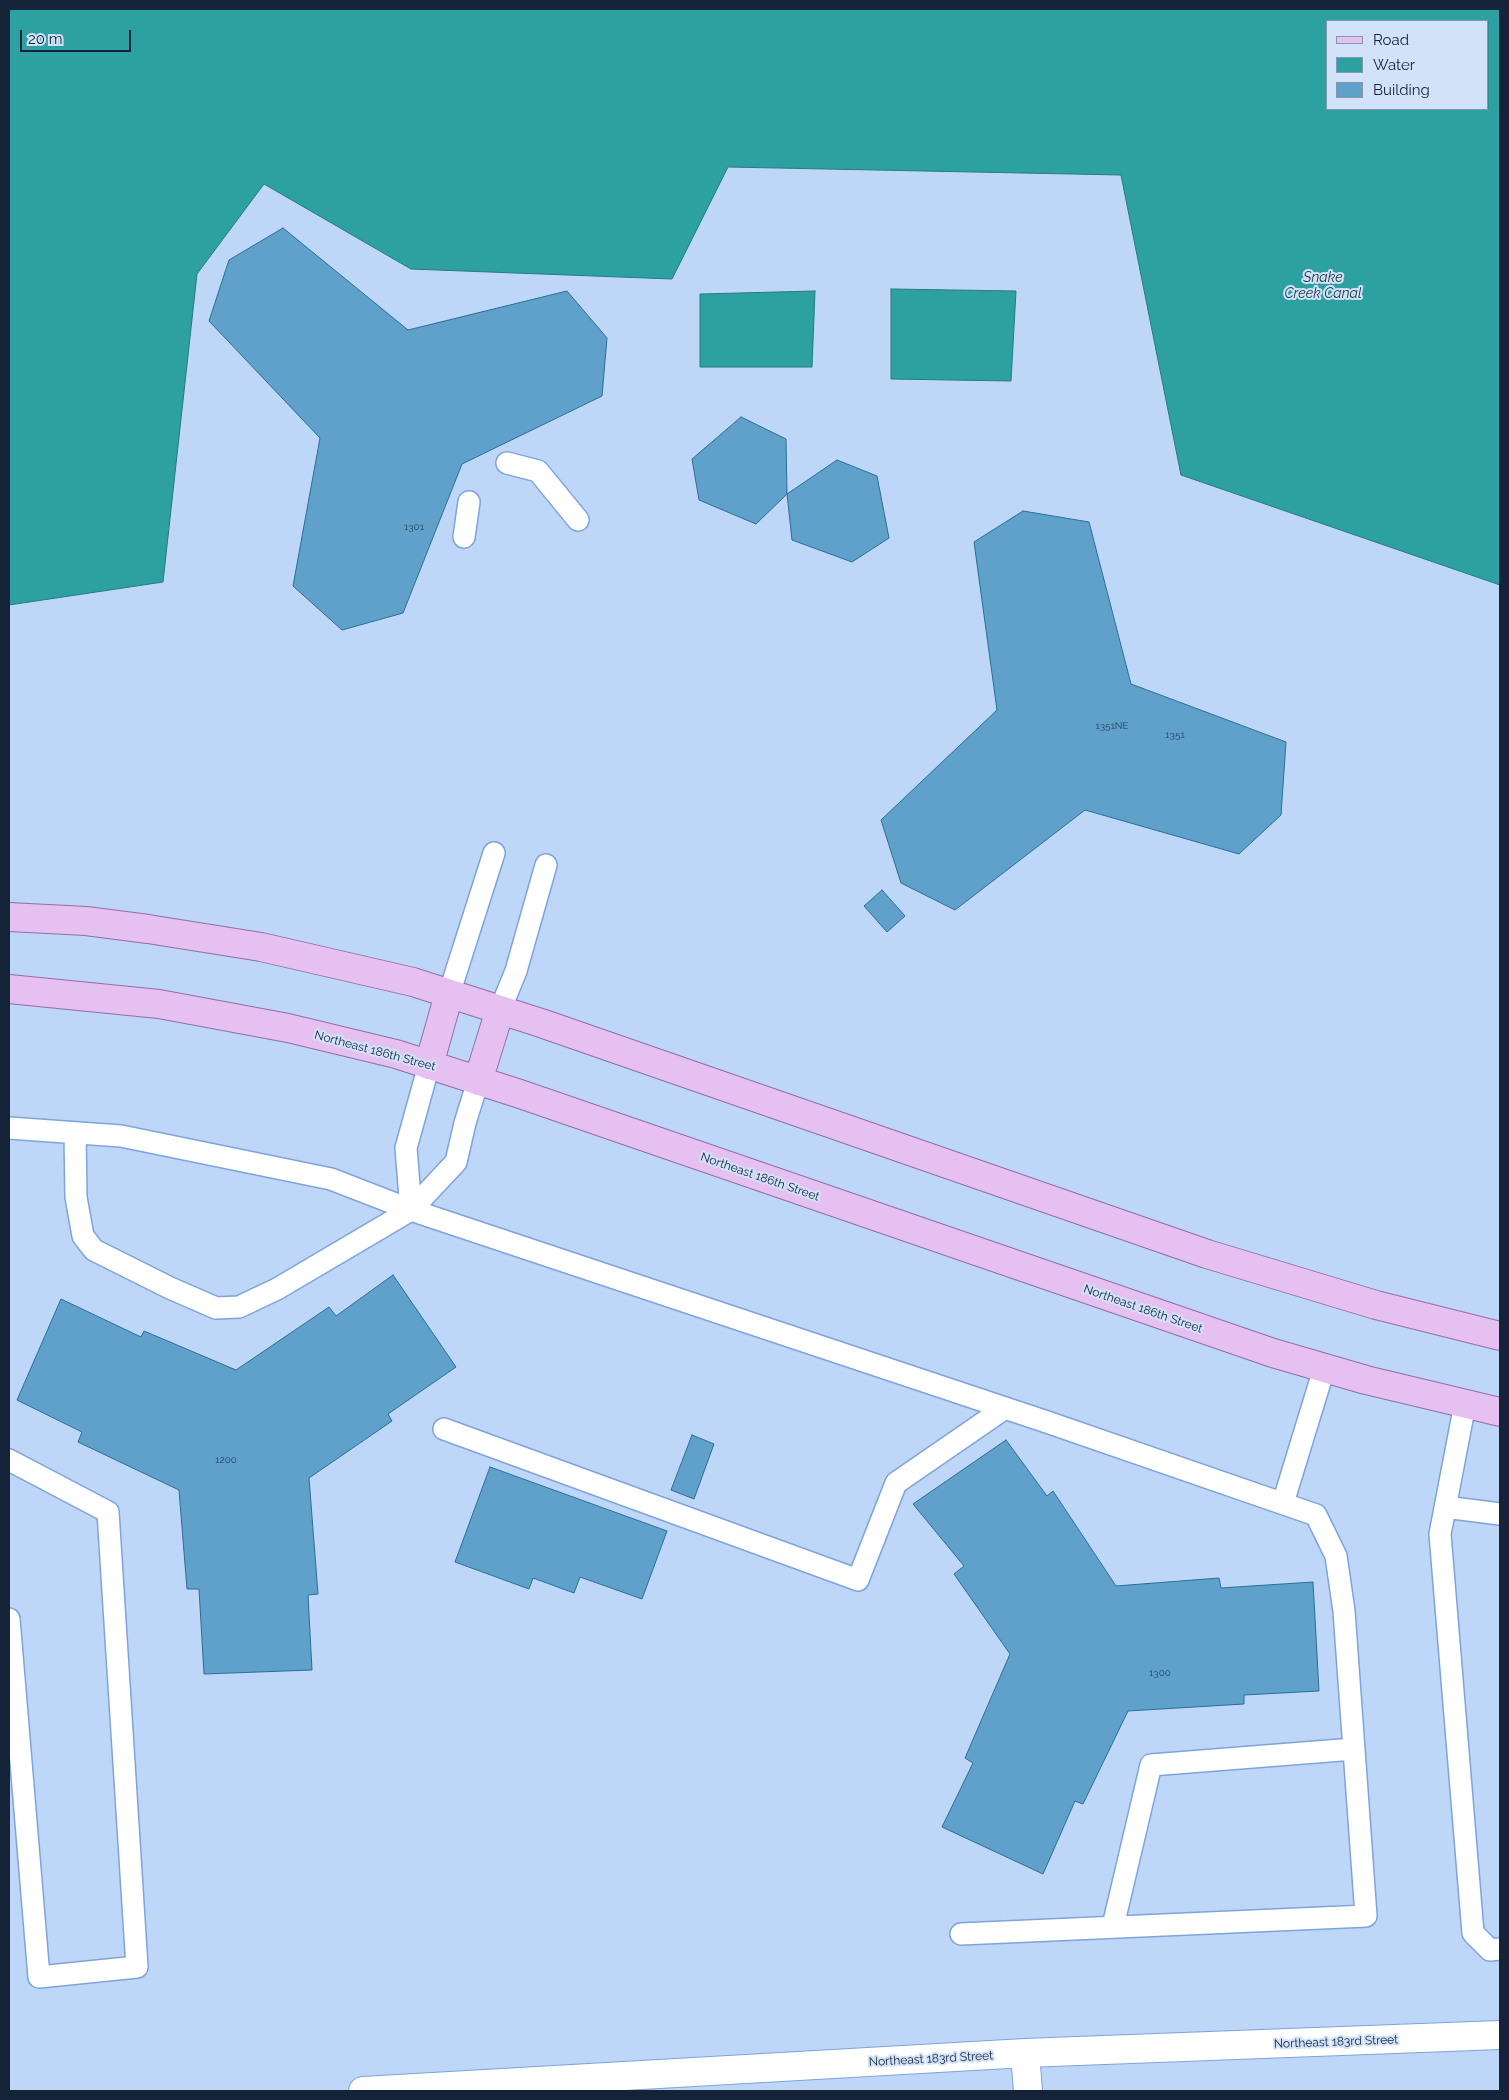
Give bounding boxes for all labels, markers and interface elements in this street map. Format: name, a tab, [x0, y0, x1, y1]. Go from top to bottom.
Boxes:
scale bar	[22, 20, 134, 52]
legend	[1326, 20, 1489, 110]
text: 20 m	[28, 30, 63, 48]
text: Road	[1373, 31, 1409, 49]
text: Water	[1373, 56, 1415, 74]
text: Building	[1373, 81, 1430, 99]
water label: Snake Creek Canal	[1284, 270, 1362, 302]
house number: 1301	[404, 521, 424, 533]
house number: 1351NE	[1095, 720, 1129, 732]
house number: 1351	[1165, 729, 1185, 741]
street label: Northeast 186th Street	[313, 1028, 437, 1074]
street label: Northeast 186th Street	[699, 1150, 821, 1204]
street label: Northeast 186th Street	[1082, 1282, 1204, 1336]
house number: 1200	[215, 1454, 237, 1466]
house number: 1300	[1149, 1667, 1171, 1679]
street label: Northeast 183rd Street	[1274, 2033, 1398, 2051]
street label: Northeast 183rd Street	[868, 2049, 994, 2069]

